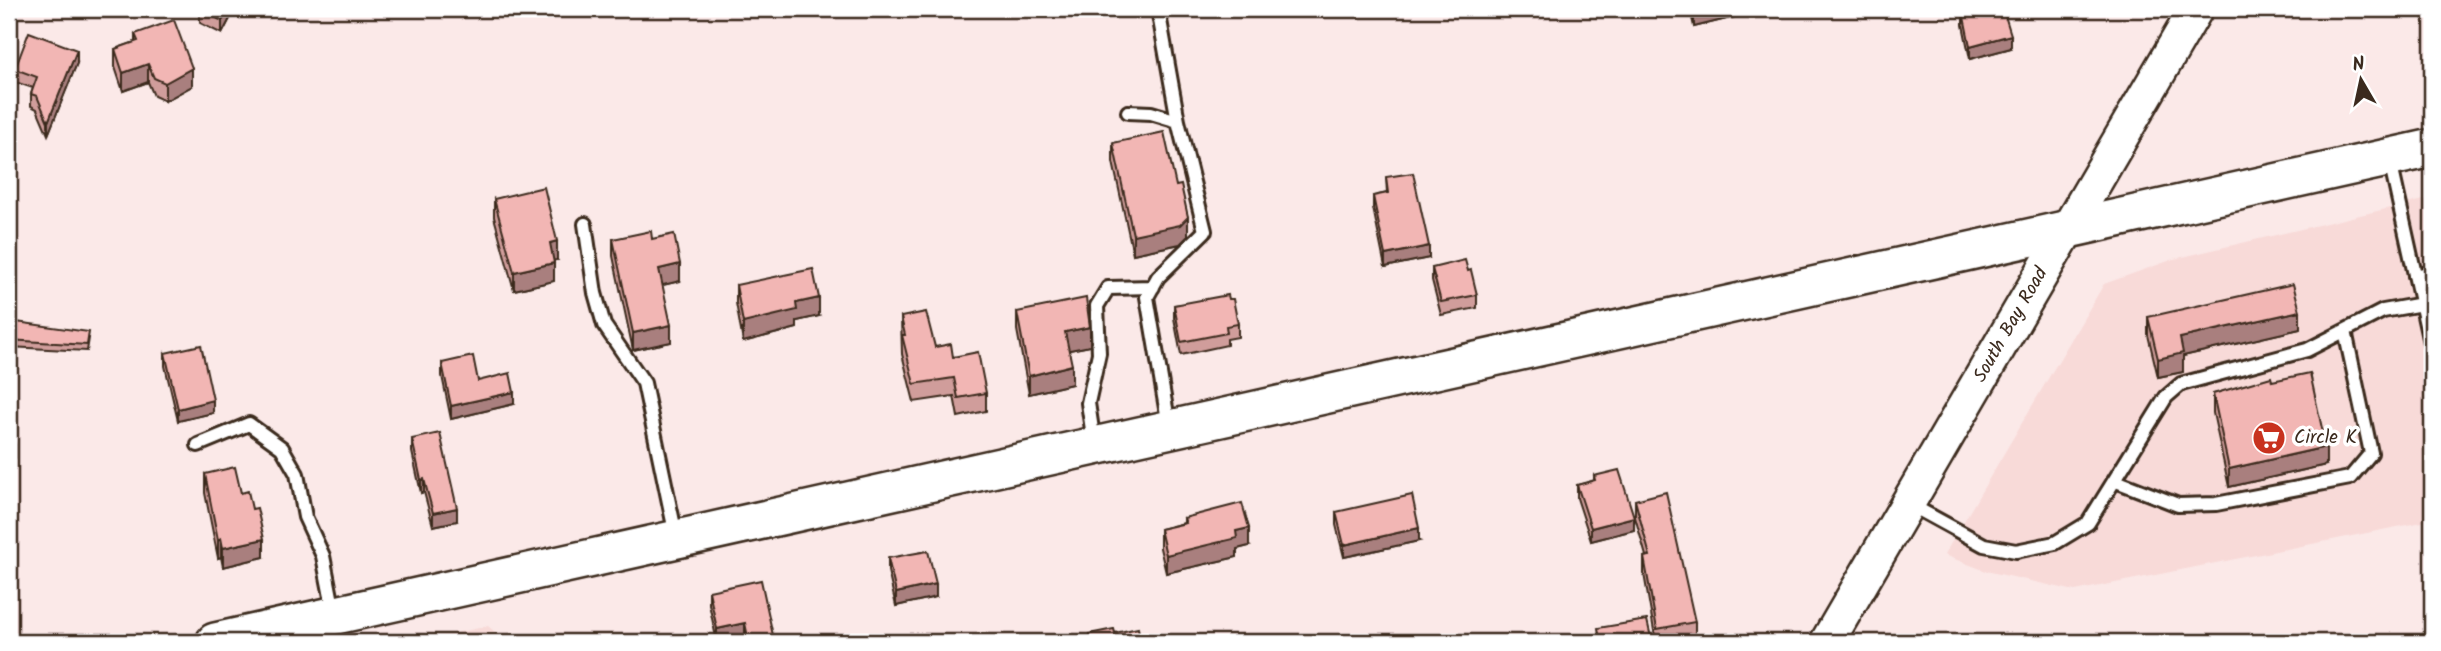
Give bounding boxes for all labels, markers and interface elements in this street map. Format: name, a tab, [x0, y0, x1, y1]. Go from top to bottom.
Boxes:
north arrow	[2326, 46, 2396, 116]
text: N	[2350, 49, 2367, 81]
street label: South Bay Road	[1966, 261, 2056, 388]
supermarket icon: Circle K	[2250, 419, 2288, 457]
place label: Circle K	[2294, 423, 2357, 453]

